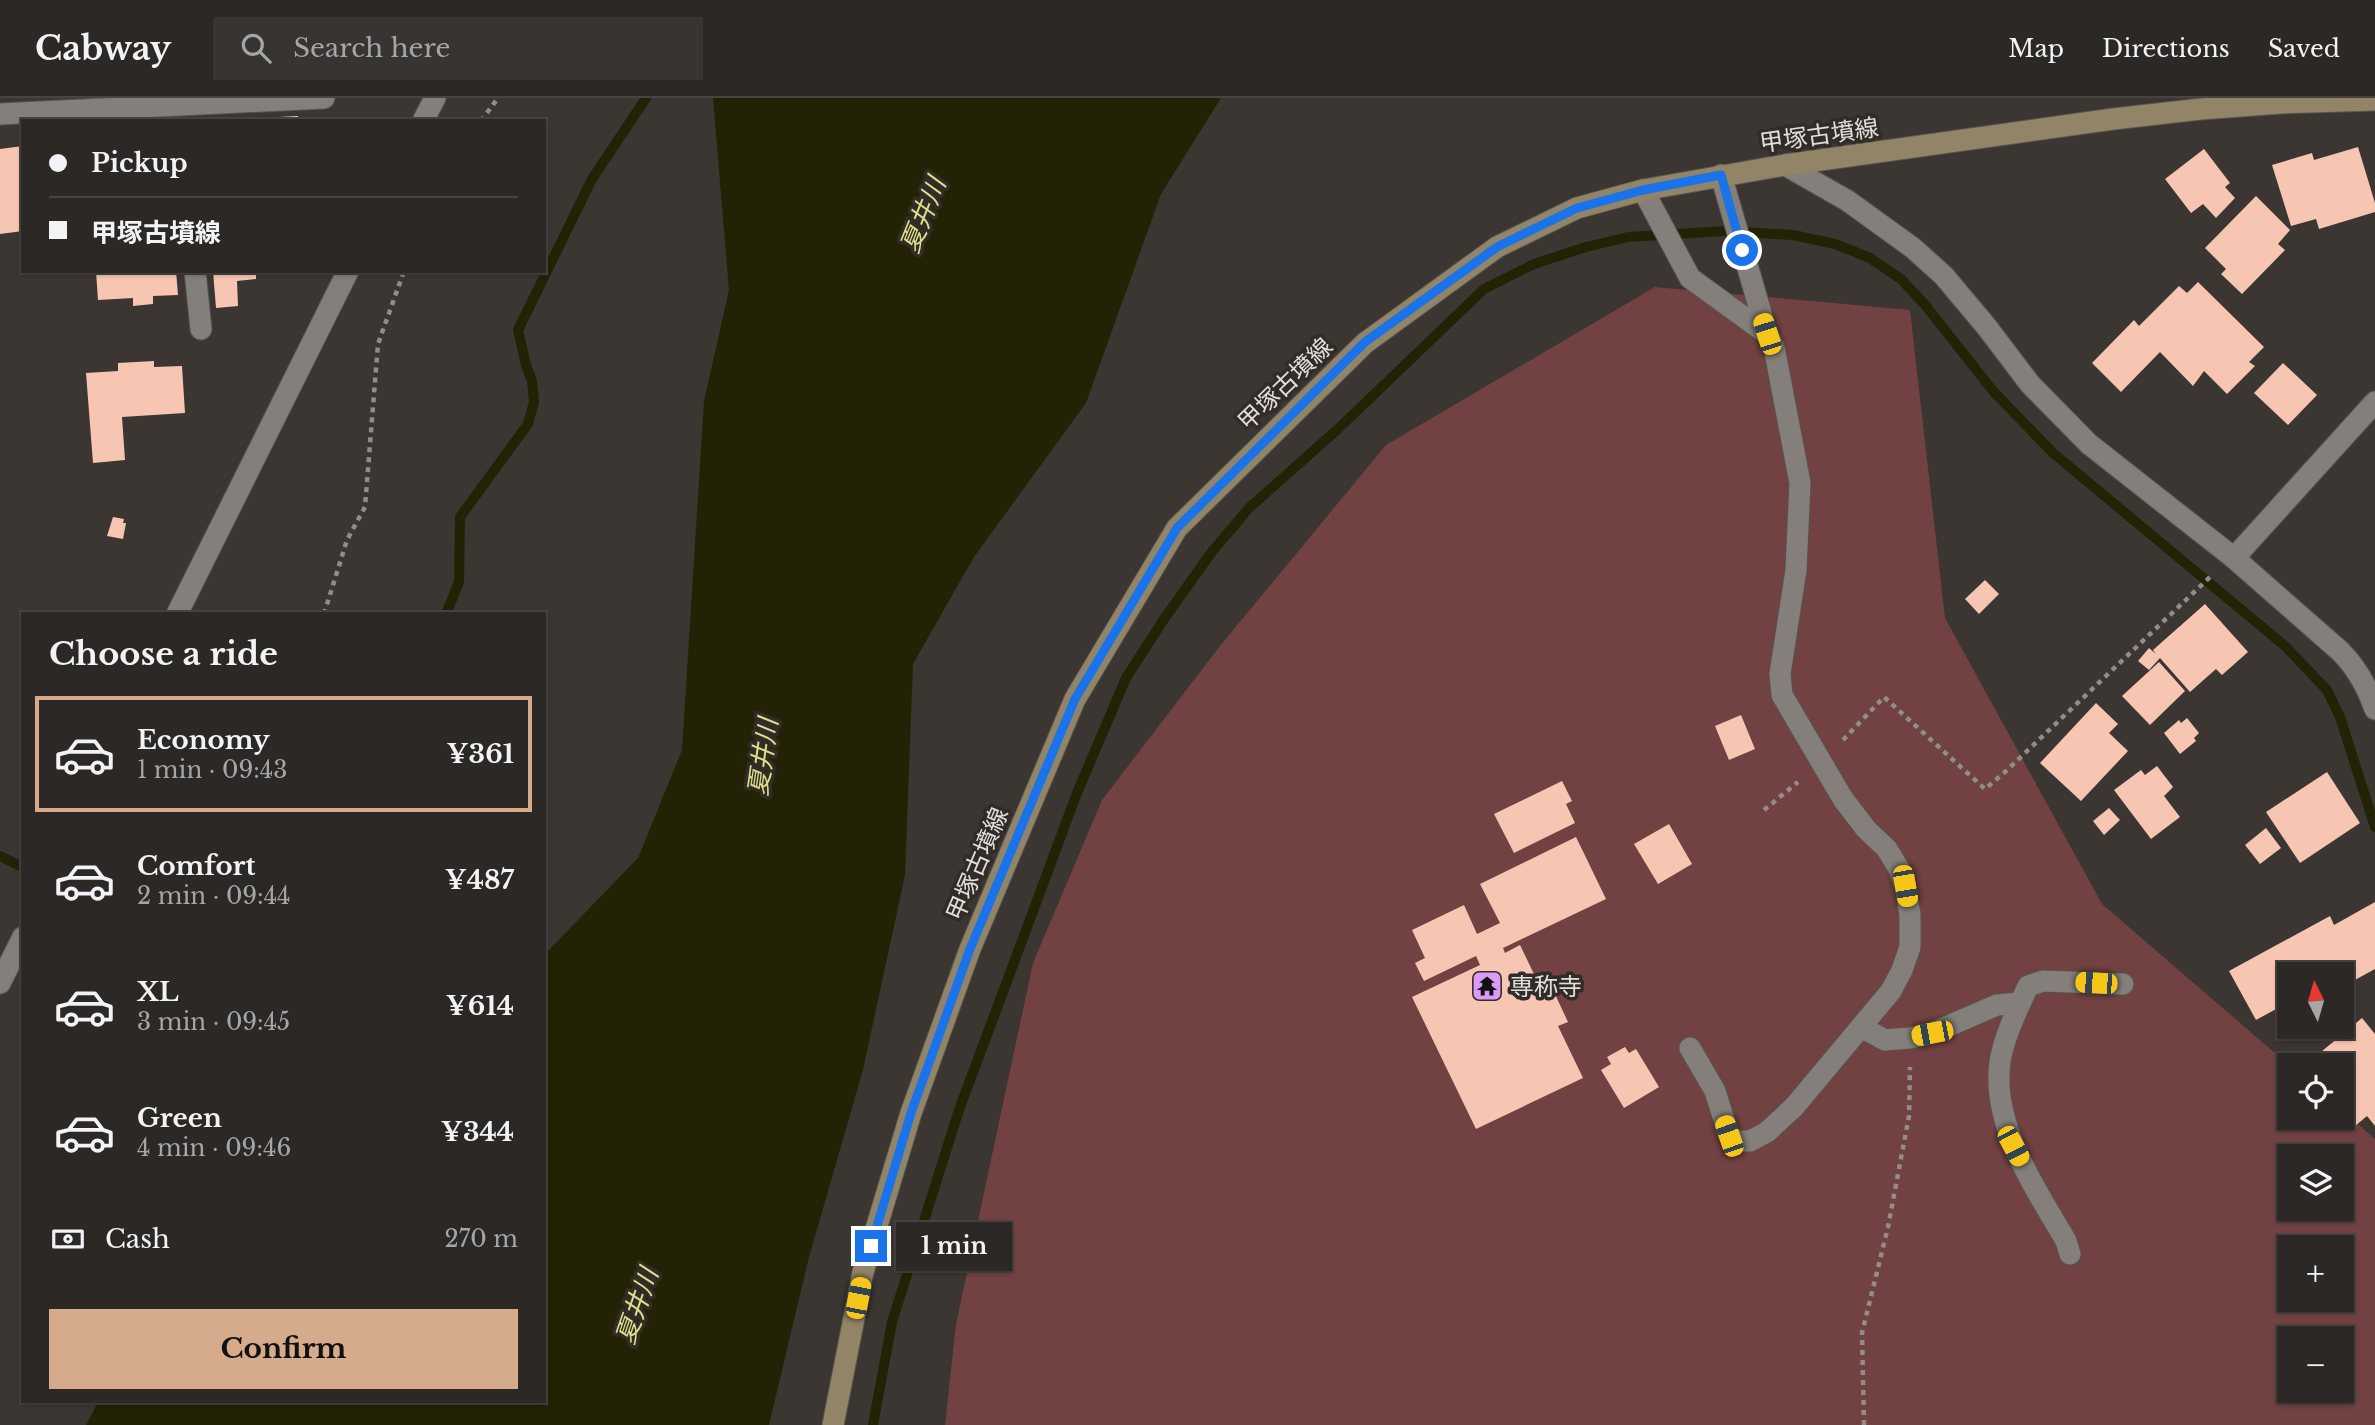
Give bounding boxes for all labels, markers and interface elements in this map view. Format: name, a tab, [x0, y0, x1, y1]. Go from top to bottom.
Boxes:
search box	[213, 17, 703, 80]
text: Cabway	[35, 28, 171, 69]
icon: search	[237, 29, 275, 67]
text: Search here	[293, 32, 450, 64]
text: Map	[2008, 34, 2064, 63]
text: Directions	[2102, 34, 2230, 63]
text: Saved	[2268, 34, 2340, 63]
street label: 甲塚古墳線	[1758, 112, 1880, 158]
text: Pickup	[91, 147, 188, 179]
water label: 夏井川	[894, 170, 954, 257]
text: 甲塚古墳線	[91, 217, 221, 249]
route start	[1726, 234, 1758, 266]
car	[1751, 311, 1784, 357]
street label: 甲塚古墳線	[1232, 332, 1338, 436]
text: Choose a ride	[49, 634, 278, 674]
water label: 夏井川	[742, 713, 785, 798]
icon: car	[53, 723, 116, 786]
text: Economy	[137, 724, 270, 756]
text: ¥361	[446, 738, 514, 770]
text: 1 min · 09:43	[137, 756, 287, 784]
street label: 甲塚古墳線	[940, 803, 1014, 925]
icon: car	[53, 849, 116, 912]
text: Comfort	[137, 850, 255, 882]
car	[1892, 863, 1919, 909]
text: ¥487	[445, 864, 514, 896]
text: 2 min · 09:44	[137, 882, 291, 910]
north arrow	[2277, 962, 2354, 1040]
map controls	[2277, 962, 2354, 1403]
temple icon: 専称寺	[1470, 969, 1504, 1003]
car	[2075, 971, 2118, 995]
place label: 専称寺	[1510, 972, 1582, 1001]
icon: car	[53, 975, 116, 1038]
text: XL	[137, 976, 179, 1008]
text: ¥614	[446, 990, 514, 1022]
text: 3 min · 09:45	[137, 1008, 290, 1036]
car	[1910, 1019, 1955, 1047]
button: locate	[2277, 1053, 2354, 1130]
icon: car	[53, 1101, 116, 1164]
text: Green	[137, 1102, 222, 1134]
car	[1713, 1113, 1746, 1159]
text: ¥344	[441, 1116, 514, 1148]
car	[1994, 1123, 2033, 1169]
text: 4 min · 09:46	[137, 1134, 291, 1162]
button: layers	[2277, 1144, 2354, 1221]
icon: cash	[49, 1220, 87, 1258]
callout: 1 min	[896, 1222, 1011, 1270]
text: Cash	[105, 1223, 170, 1255]
text: 270 m	[445, 1225, 518, 1253]
route end	[855, 1230, 887, 1262]
text: 1 min	[921, 1232, 987, 1260]
button: +	[2277, 1235, 2354, 1312]
water label: 夏井川	[609, 1261, 666, 1348]
car	[844, 1275, 873, 1321]
button: Confirm	[49, 1309, 518, 1389]
button: −	[2277, 1326, 2354, 1403]

